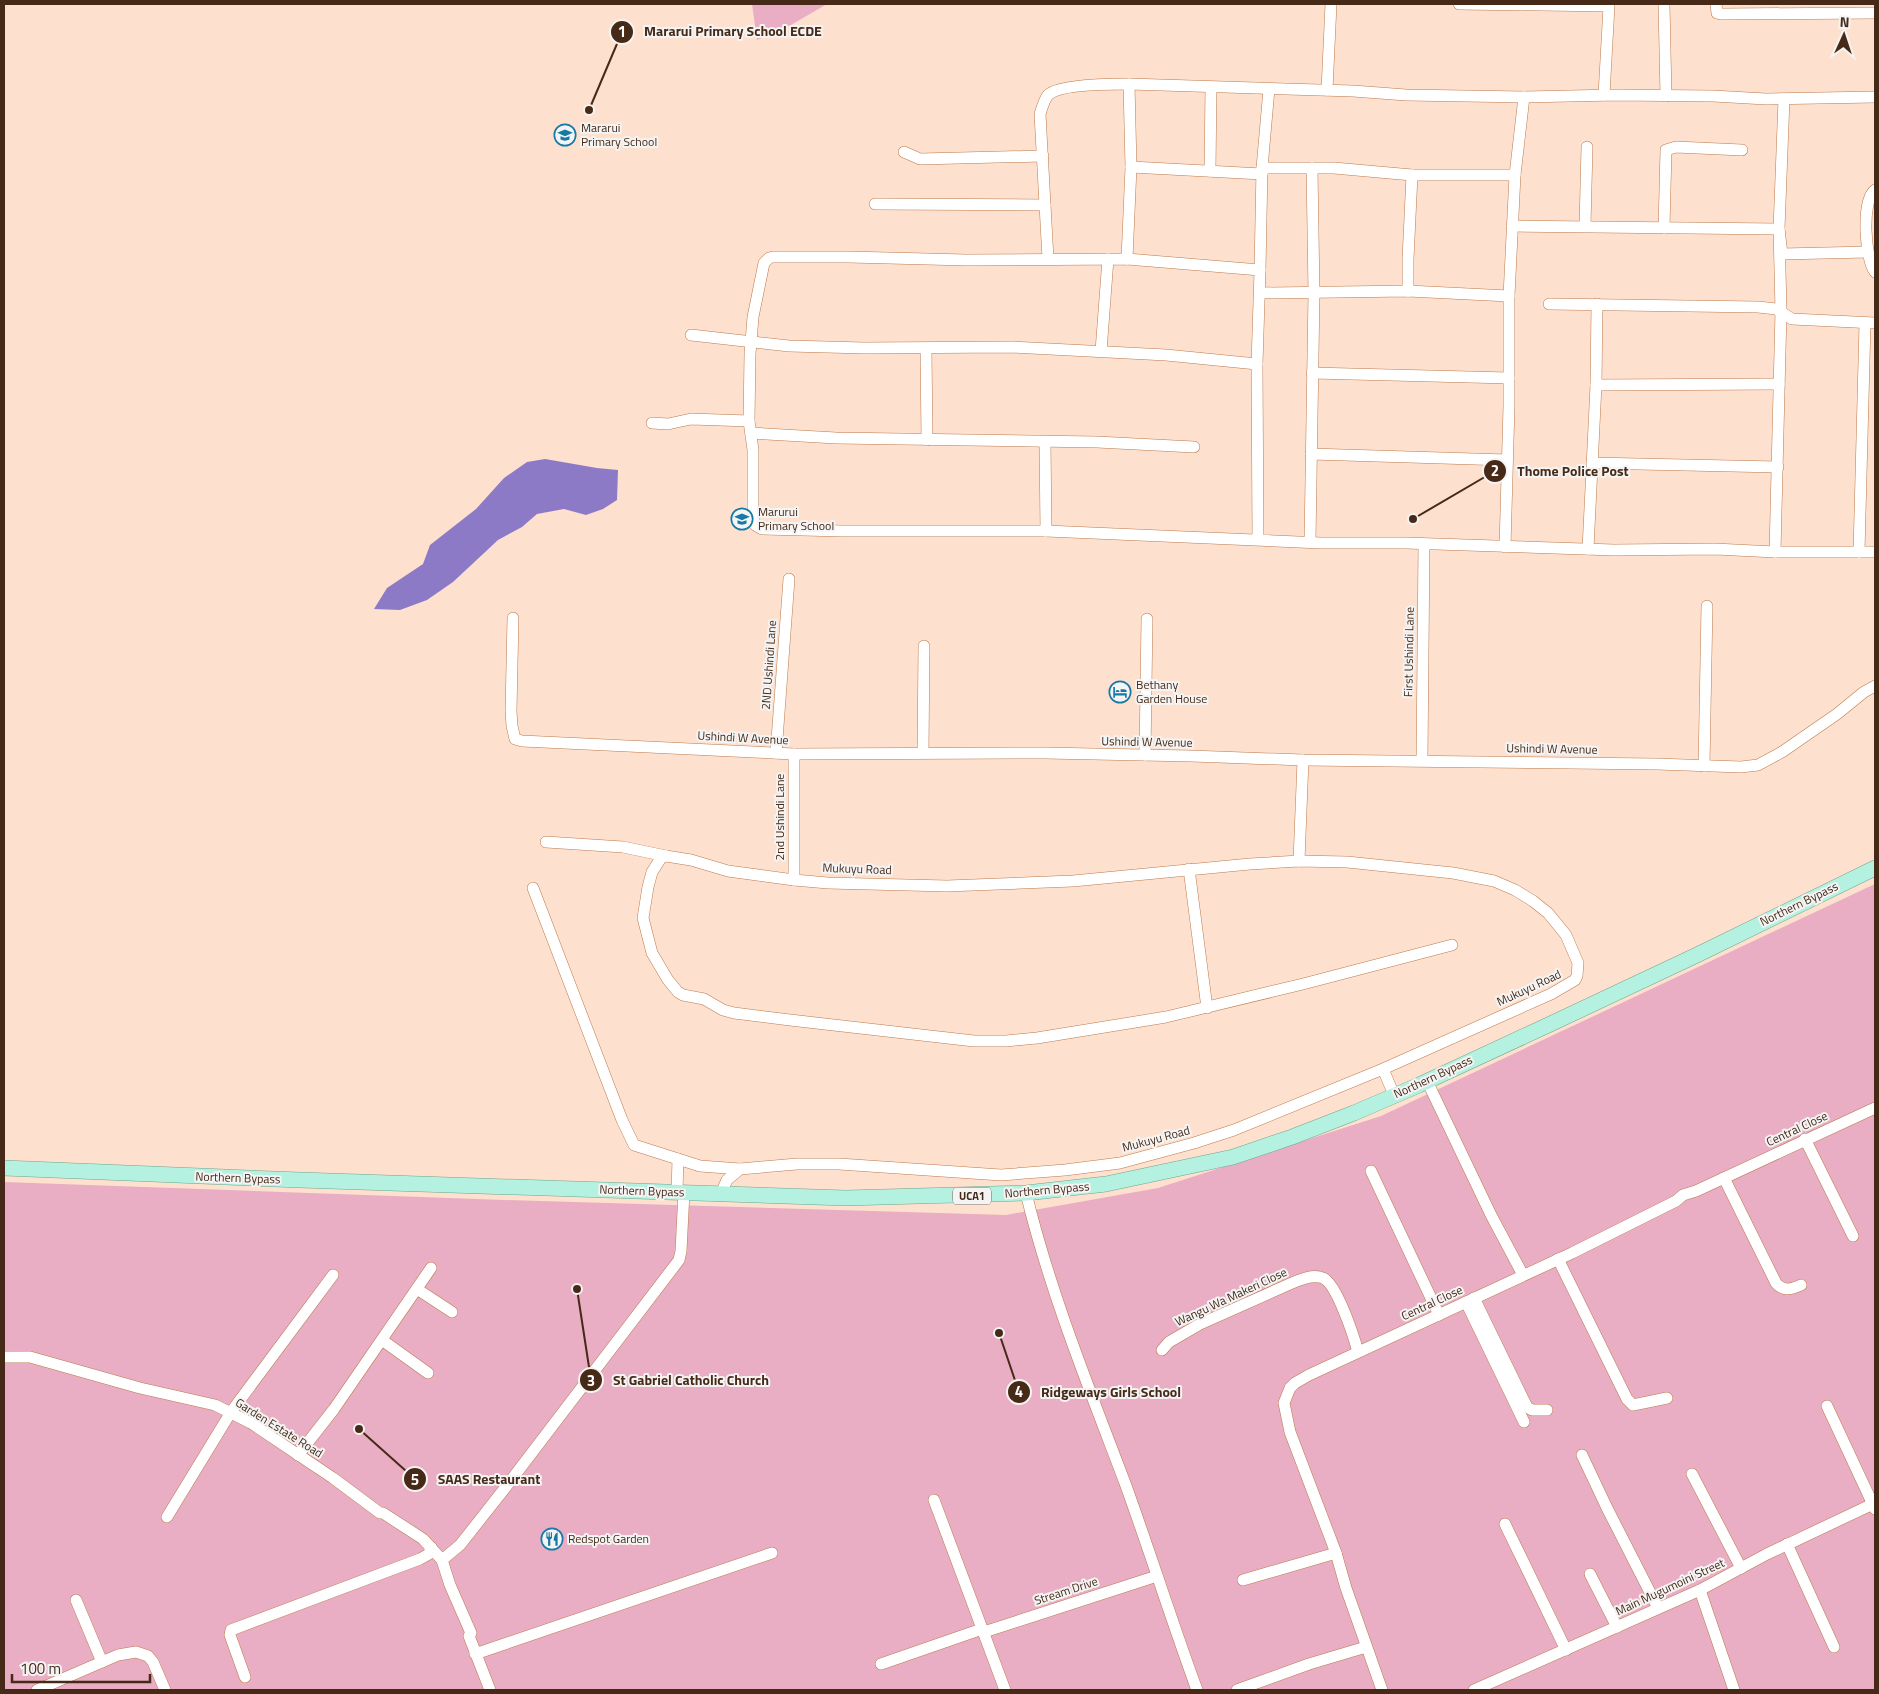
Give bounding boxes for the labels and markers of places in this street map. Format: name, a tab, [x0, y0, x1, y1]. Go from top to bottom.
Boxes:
callout: Mararui Primary School ECDE	[610, 17, 832, 46]
place label: Mararui Primary School	[581, 118, 657, 151]
school or university icon: Mararui Primary School	[553, 123, 577, 147]
callout: Thome Police Post	[1482, 456, 1639, 485]
place label: Marurui Primary School	[758, 502, 834, 535]
school or university icon: Marurui Primary School	[730, 507, 754, 531]
place label: Bethany Garden House	[1136, 675, 1207, 708]
hotel icon: Bethany Garden House	[1108, 680, 1132, 704]
callout: St Gabriel Catholic Church	[578, 1366, 779, 1395]
callout: Ridgeways Girls School	[1006, 1377, 1191, 1406]
callout: SAAS Restaurant	[403, 1465, 550, 1494]
restaurant icon: Redspot Garden	[540, 1527, 564, 1551]
place label: Redspot Garden	[568, 1529, 649, 1548]

